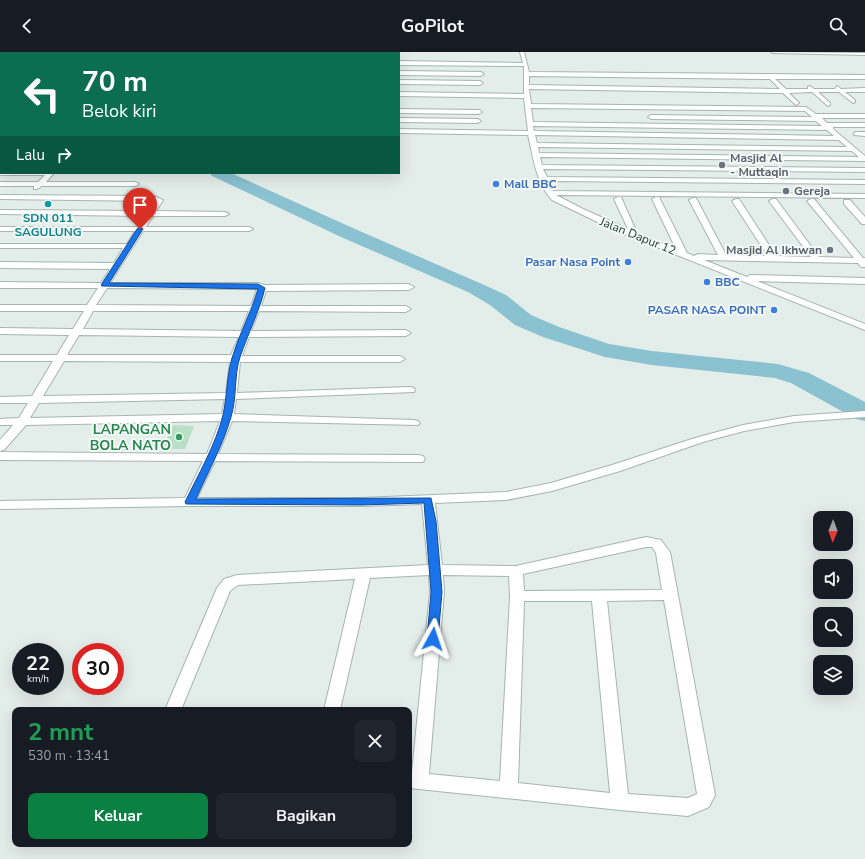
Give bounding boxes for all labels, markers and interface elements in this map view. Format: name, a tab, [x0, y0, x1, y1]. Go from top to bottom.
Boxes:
text: GoPilot	[401, 14, 464, 38]
icon: back	[16, 15, 38, 37]
icon: search	[827, 15, 849, 37]
text: 70 m	[82, 63, 148, 101]
icon: left	[16, 68, 68, 120]
text: Belok kiri	[82, 99, 156, 123]
icon: right	[53, 144, 75, 166]
text: Lalu	[16, 145, 45, 165]
place label: Masjid Al - Muttaqin	[730, 150, 789, 180]
marker: Masjid Al - Muttaqin	[717, 160, 727, 170]
place label: Mall BBC	[504, 176, 557, 192]
marker: Mall BBC	[491, 179, 501, 189]
place label: Gereja	[794, 183, 830, 199]
marker: Gereja	[781, 186, 791, 196]
pin	[123, 188, 157, 229]
icon: arrive	[129, 194, 151, 216]
marker: SDN 011 SAGULUNG	[43, 199, 53, 209]
place label: SDN 011 SAGULUNG	[14, 210, 82, 240]
street label: Jalan Dapur 12	[597, 213, 678, 259]
place label: Masjid Al Ikhwan	[726, 242, 822, 258]
marker: Masjid Al Ikhwan	[825, 245, 835, 255]
place label: Pasar Nasa Point	[525, 254, 620, 270]
marker: Pasar Nasa Point	[623, 257, 633, 267]
place label: BBC	[715, 274, 740, 290]
marker: BBC	[702, 277, 712, 287]
place label: PASAR NASA POINT	[648, 302, 767, 318]
marker: PASAR NASA POINT	[769, 305, 779, 315]
place label: LAPANGAN BOLA NATO	[90, 420, 171, 455]
marker: LAPANGAN BOLA NATO	[174, 432, 184, 442]
north arrow	[813, 511, 853, 551]
map controls	[813, 511, 853, 695]
button: sound	[813, 559, 853, 599]
button: search	[813, 607, 853, 647]
position arrow	[412, 618, 454, 660]
speed limit sign: 30	[72, 643, 124, 695]
text: 22	[26, 650, 50, 677]
button: layers	[813, 655, 853, 695]
text: km/h	[27, 672, 49, 686]
text: 2 mnt	[28, 716, 93, 748]
button: close	[354, 720, 396, 762]
text: 530 m · 13:41	[28, 747, 110, 765]
button: Keluar	[28, 793, 208, 839]
button: Bagikan	[216, 793, 396, 839]

